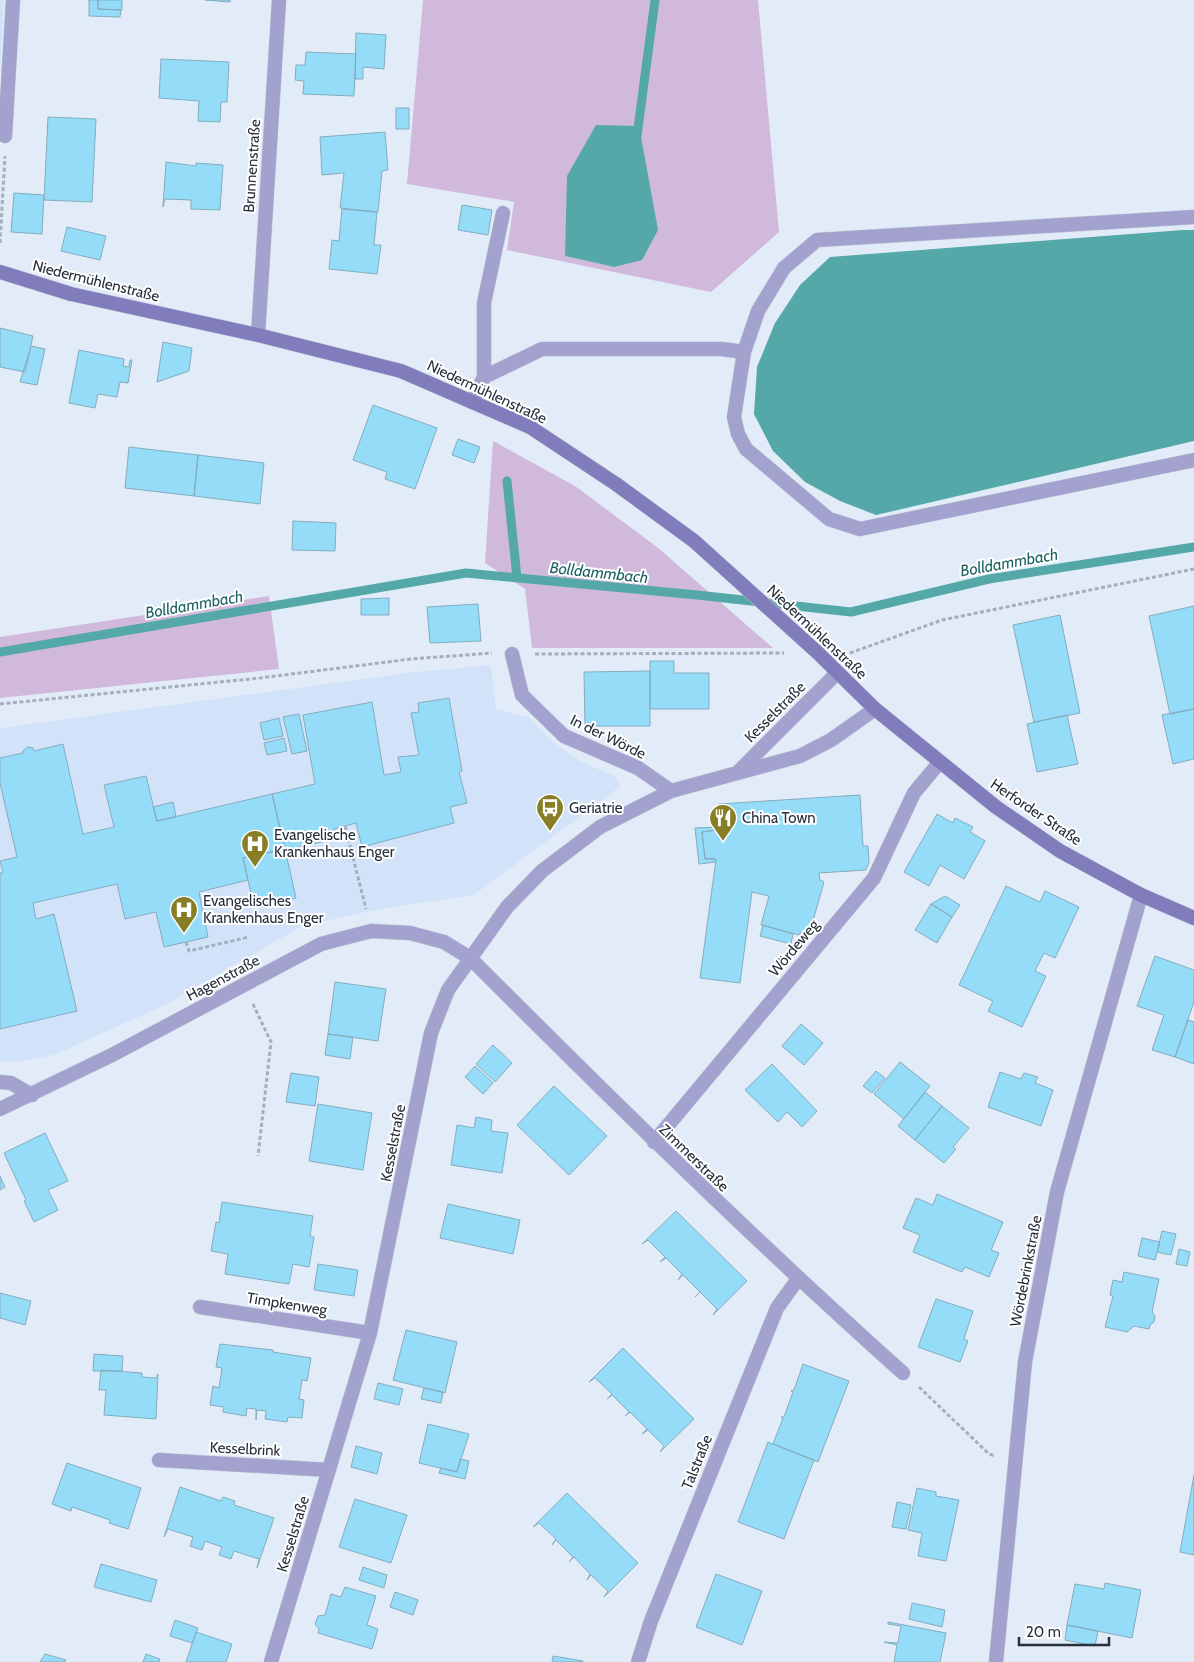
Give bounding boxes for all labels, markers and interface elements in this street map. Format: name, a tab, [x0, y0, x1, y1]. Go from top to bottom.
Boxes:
street label: Brunnenstraße	[240, 118, 264, 213]
street label: Niedermühlenstraße	[31, 257, 162, 306]
street label: Niedermühlenstraße	[424, 356, 550, 428]
water label: Bolldammbach	[959, 545, 1059, 580]
water label: Bolldammbach	[549, 558, 649, 587]
street label: Niedermühlenstraße	[763, 581, 871, 683]
water label: Bolldammbach	[144, 587, 244, 622]
street label: Kesselstraße	[741, 678, 809, 746]
street label: In der Wörde	[567, 711, 649, 763]
street label: Herforder Straße	[987, 775, 1085, 849]
bus stop icon: Geriatrie	[535, 793, 565, 832]
place label: Geriatrie	[569, 799, 623, 817]
restaurant icon: China Town	[708, 803, 738, 842]
place label: China Town	[742, 809, 816, 827]
place label: Evangelische Krankenhaus Enger	[274, 826, 395, 861]
hospital icon: Evangelische Krankenhaus Enger	[240, 829, 270, 868]
place label: Evangelisches Krankenhaus Enger	[203, 892, 324, 927]
hospital icon: Evangelisches Krankenhaus Enger	[169, 895, 199, 934]
street label: Wördeweg	[765, 916, 823, 980]
street label: Hagenstraße	[183, 951, 263, 1005]
street label: Kesselstraße	[377, 1102, 409, 1183]
street label: Zimmerstraße	[656, 1120, 733, 1196]
street label: Wördebrinkstraße	[1006, 1213, 1046, 1328]
street label: Timpkenweg	[246, 1289, 329, 1319]
street label: Talstraße	[678, 1432, 716, 1492]
street label: Kesselbrink	[209, 1438, 281, 1460]
street label: Kesselstraße	[273, 1493, 313, 1574]
scale bar	[1019, 1614, 1109, 1646]
text: 20 m	[1026, 1623, 1061, 1641]

